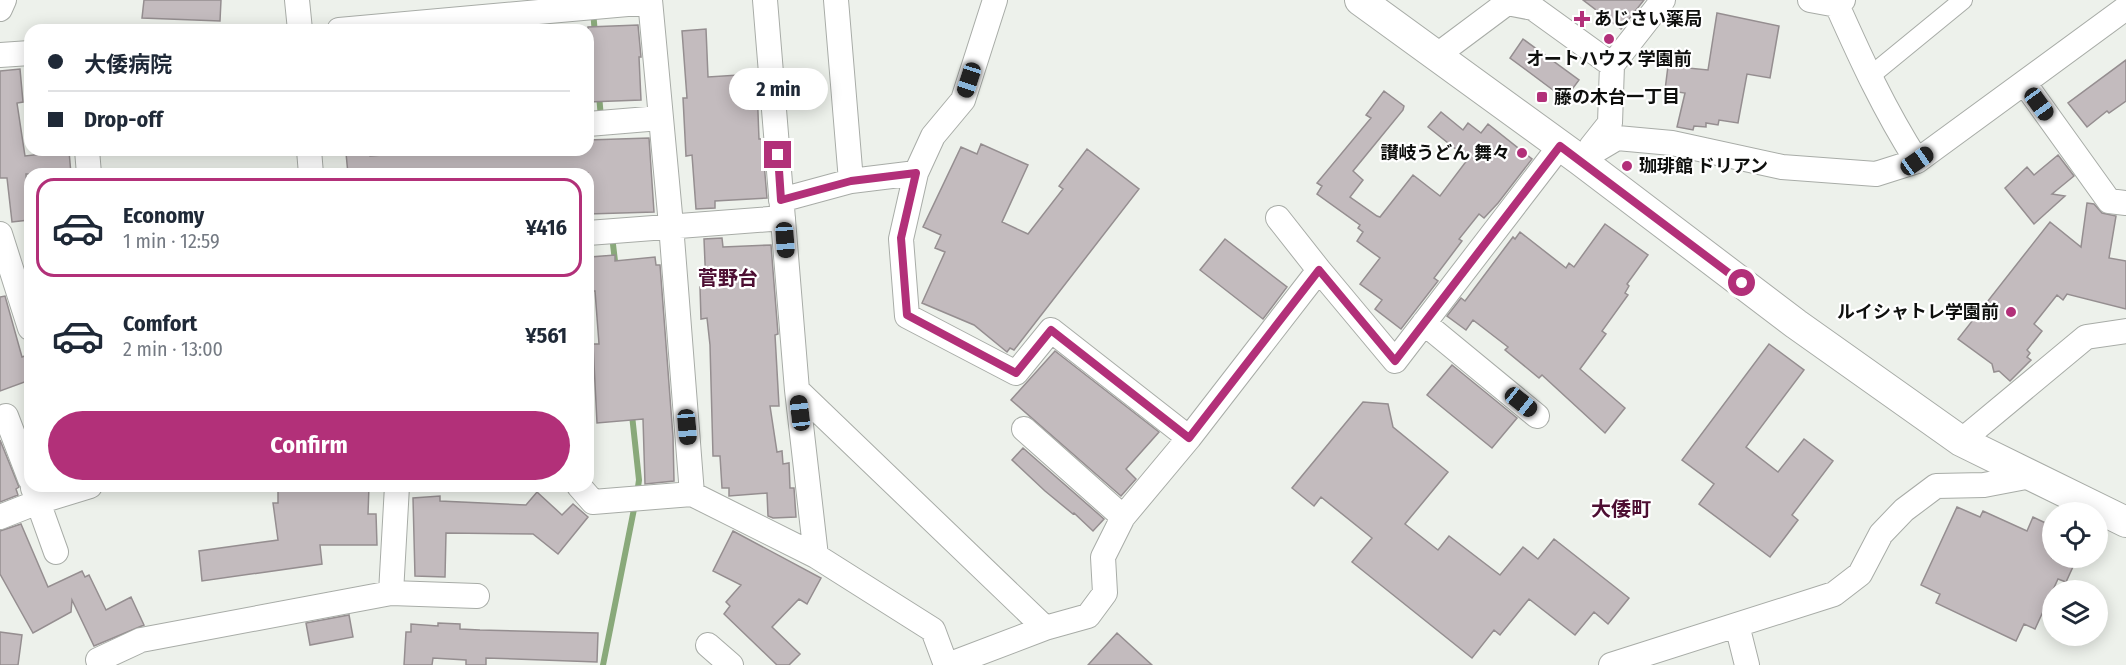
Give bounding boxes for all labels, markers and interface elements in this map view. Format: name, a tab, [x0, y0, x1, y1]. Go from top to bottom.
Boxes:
place label: あじさい薬局	[1594, 8, 1702, 30]
marker: あじさい薬局	[1575, 12, 1589, 26]
marker: オートハウス 学園前	[1602, 32, 1616, 46]
place label: オートハウス 学園前	[1526, 48, 1692, 70]
text: 大倭病院	[84, 51, 172, 78]
car	[955, 60, 983, 100]
callout: 2 min	[728, 68, 828, 110]
text: 2 min	[756, 77, 801, 101]
car	[2021, 84, 2057, 124]
place label: 藤の木台一丁目	[1554, 86, 1680, 108]
marker: 藤の木台一丁目	[1535, 90, 1549, 104]
text: Drop-off	[84, 106, 163, 133]
route end	[764, 141, 791, 168]
place label: 讃岐うどん 舞々	[1380, 142, 1510, 164]
car	[1897, 143, 1937, 179]
marker: 讃岐うどん 舞々	[1515, 146, 1529, 160]
place label: 珈琲館 ドリアン	[1639, 155, 1768, 177]
marker: 珈琲館 ドリアン	[1620, 159, 1634, 173]
icon: car	[51, 201, 105, 255]
text: Economy	[123, 202, 204, 229]
text: ¥416	[525, 214, 567, 241]
car	[775, 221, 795, 259]
text: 1 min · 12:59	[123, 229, 220, 253]
district label: 菅野台	[698, 266, 758, 290]
route start	[1728, 269, 1755, 296]
place label: ルイシャトレ学園前	[1837, 301, 1999, 323]
marker: ルイシャトレ学園前	[2004, 305, 2018, 319]
icon: car	[51, 309, 105, 363]
text: Comfort	[123, 310, 197, 337]
text: ¥561	[525, 322, 567, 349]
text: 2 min · 13:00	[123, 337, 223, 361]
car	[1501, 384, 1541, 420]
car	[789, 394, 811, 432]
car	[676, 408, 698, 446]
button: Confirm	[48, 411, 570, 480]
district label: 大倭町	[1591, 497, 1651, 521]
map controls	[2042, 502, 2108, 646]
button: locate	[2042, 502, 2108, 568]
button: layers	[2042, 580, 2108, 646]

